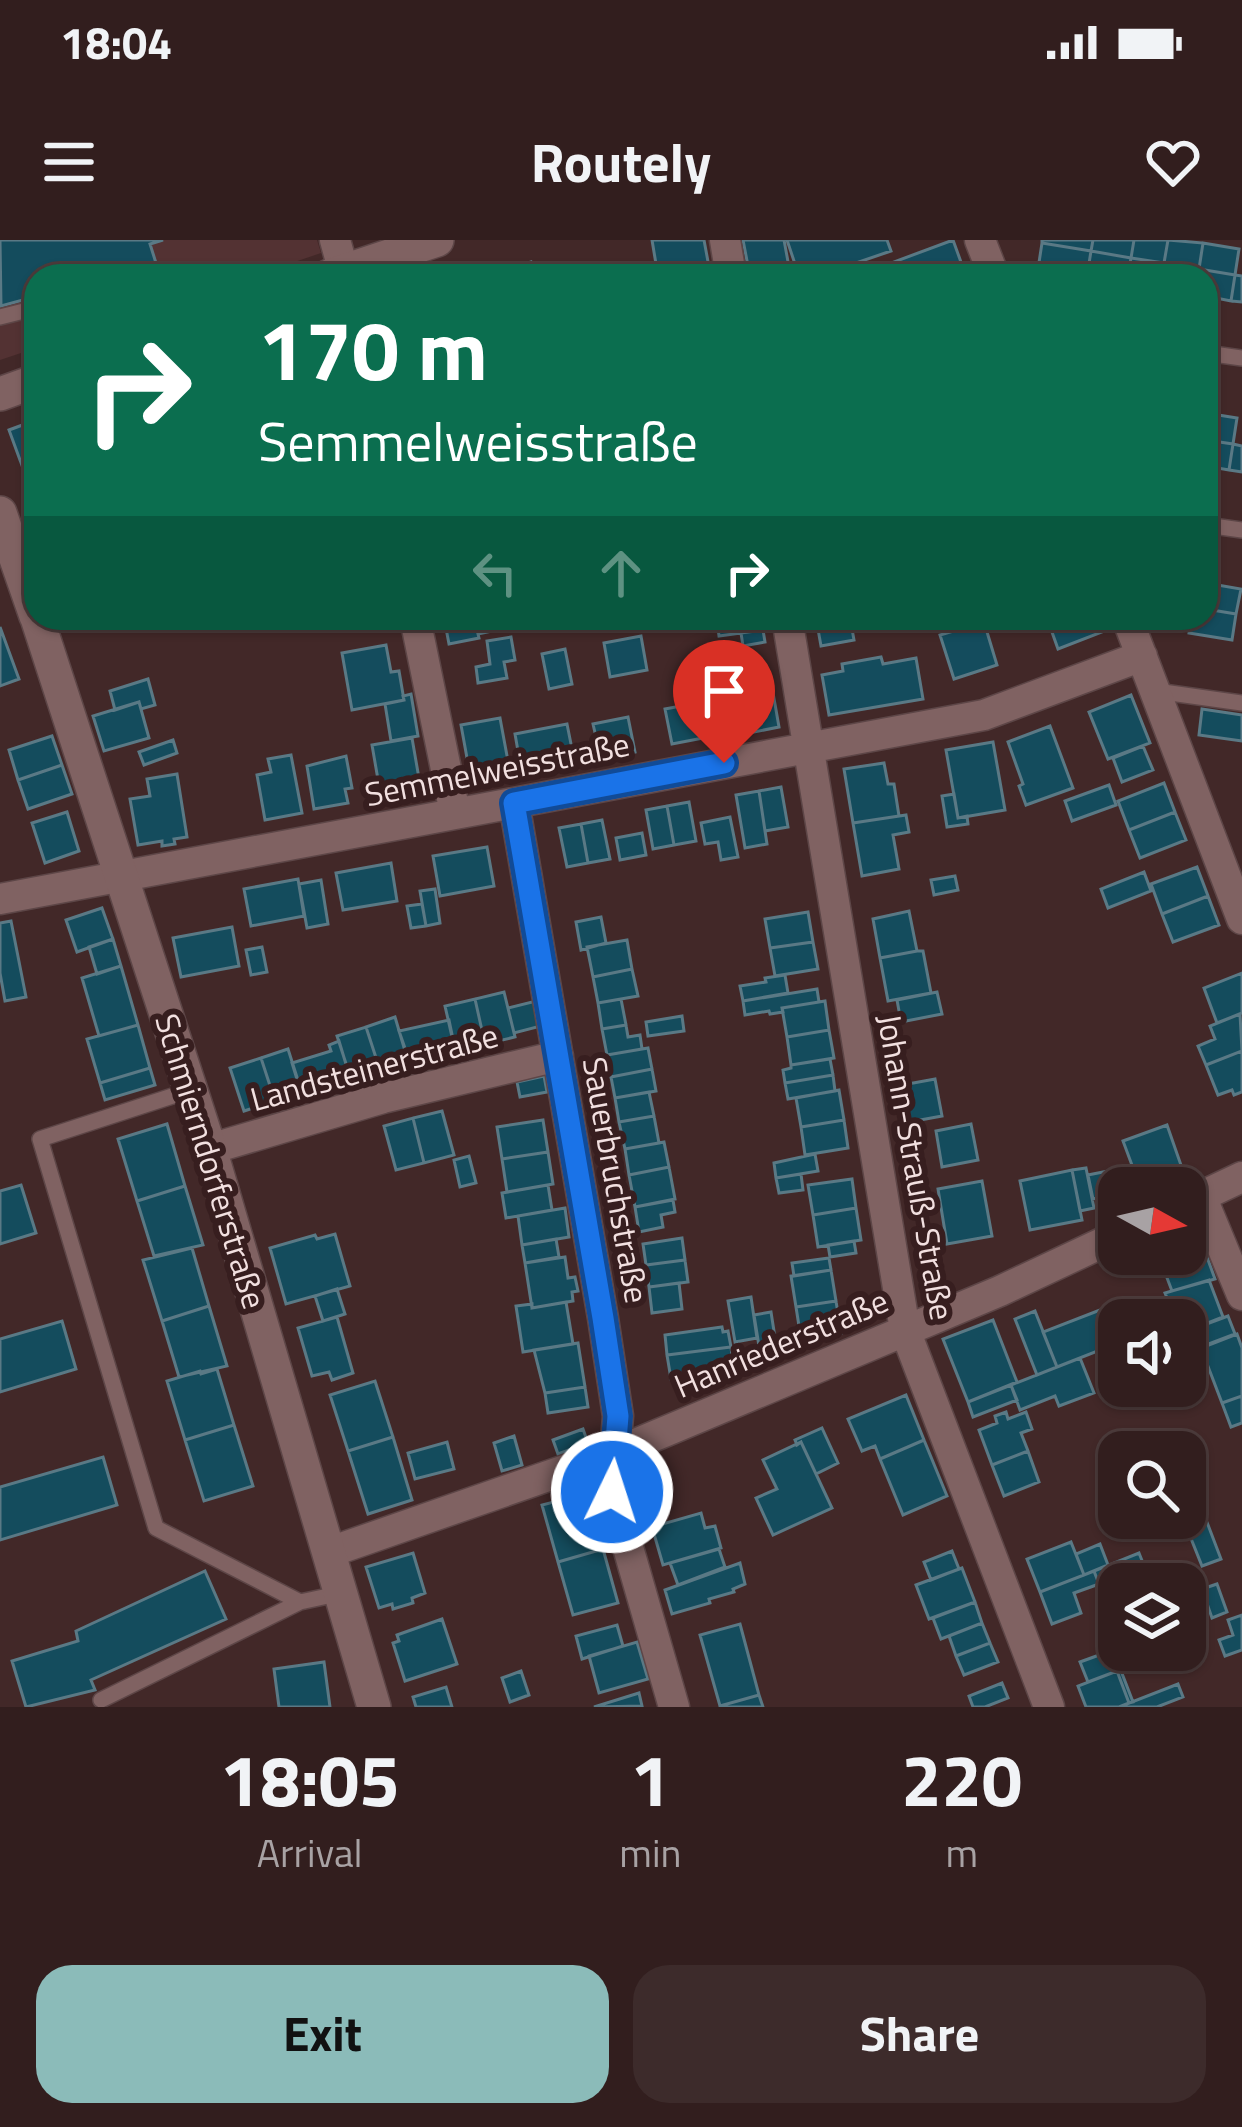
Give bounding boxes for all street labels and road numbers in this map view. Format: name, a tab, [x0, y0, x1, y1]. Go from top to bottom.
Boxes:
street label: Semmelweisstraße	[360, 719, 634, 819]
street label: Schmierndorferstraße	[142, 1007, 280, 1315]
street label: Landsteinerstraße	[245, 1010, 503, 1124]
street label: Johann-Strauß-Straße	[864, 1010, 968, 1324]
street label: Sauerbruchstraße	[570, 1053, 662, 1307]
street label: Hanriederstraße	[666, 1275, 896, 1411]

